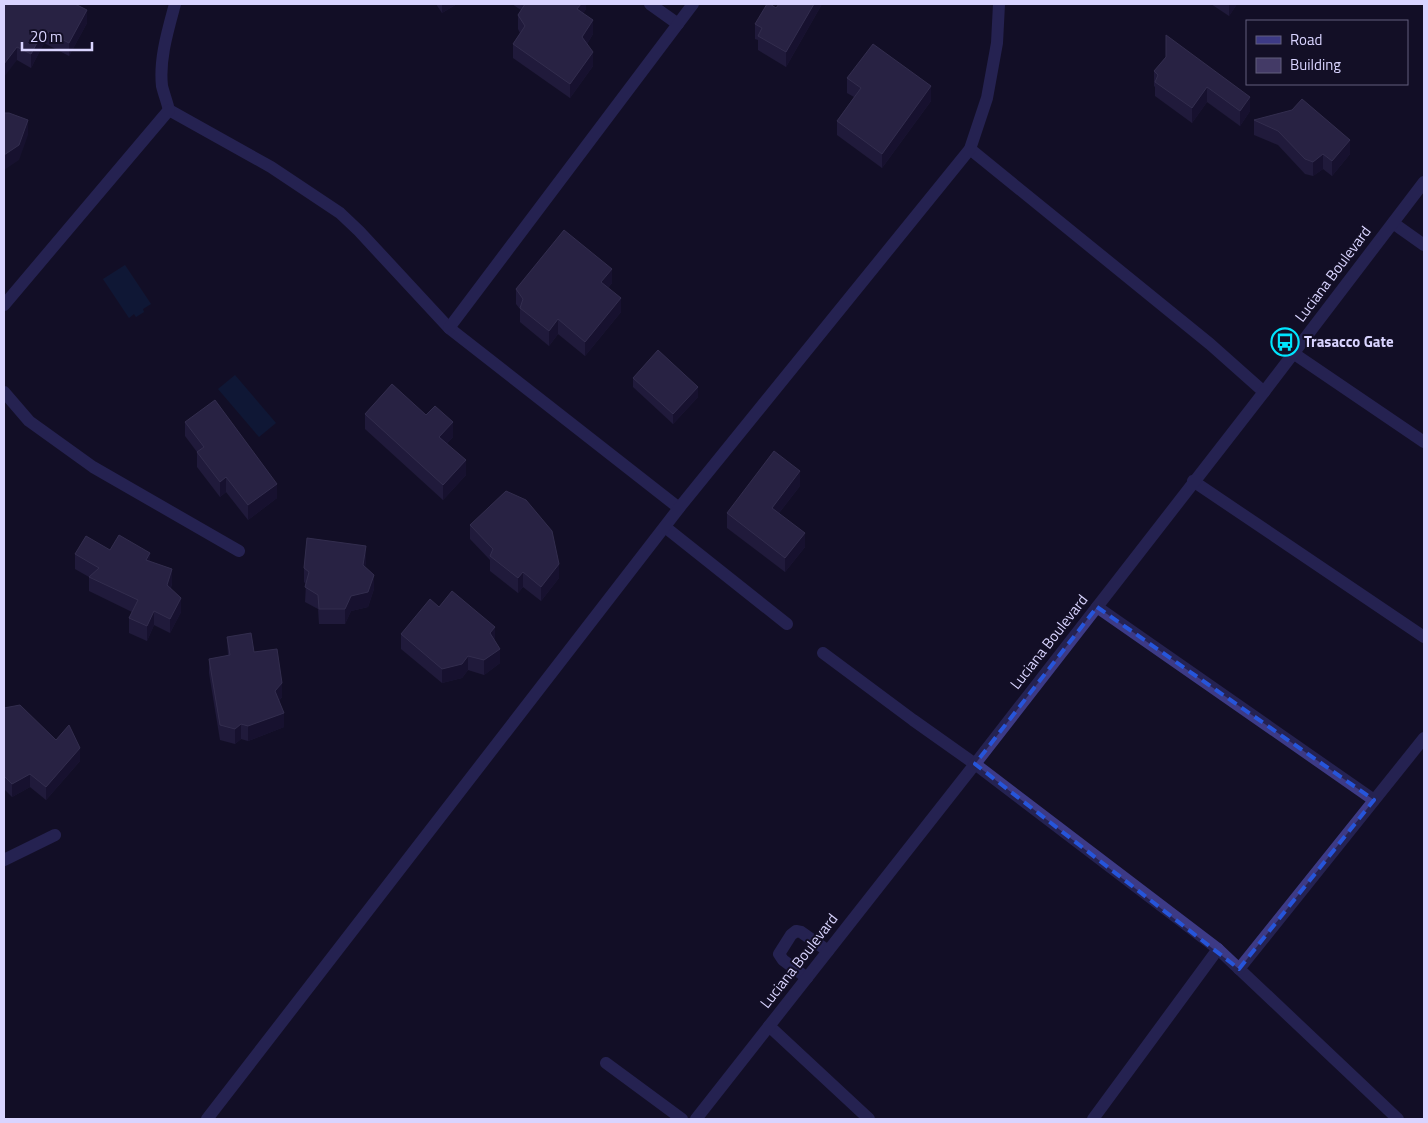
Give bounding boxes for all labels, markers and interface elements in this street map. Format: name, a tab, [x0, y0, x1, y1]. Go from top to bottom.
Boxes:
scale bar	[22, 20, 92, 52]
legend	[1246, 20, 1408, 85]
text: 20 m	[30, 25, 63, 48]
text: Road	[1290, 28, 1322, 51]
text: Building	[1290, 53, 1341, 76]
street label: Luciana Boulevard	[1289, 221, 1376, 326]
bus stop icon: Trasacco Gate	[1270, 327, 1300, 357]
place label: Trasacco Gate	[1304, 330, 1394, 353]
street label: Luciana Boulevard	[1004, 589, 1093, 694]
street label: Luciana Boulevard	[754, 908, 843, 1013]

